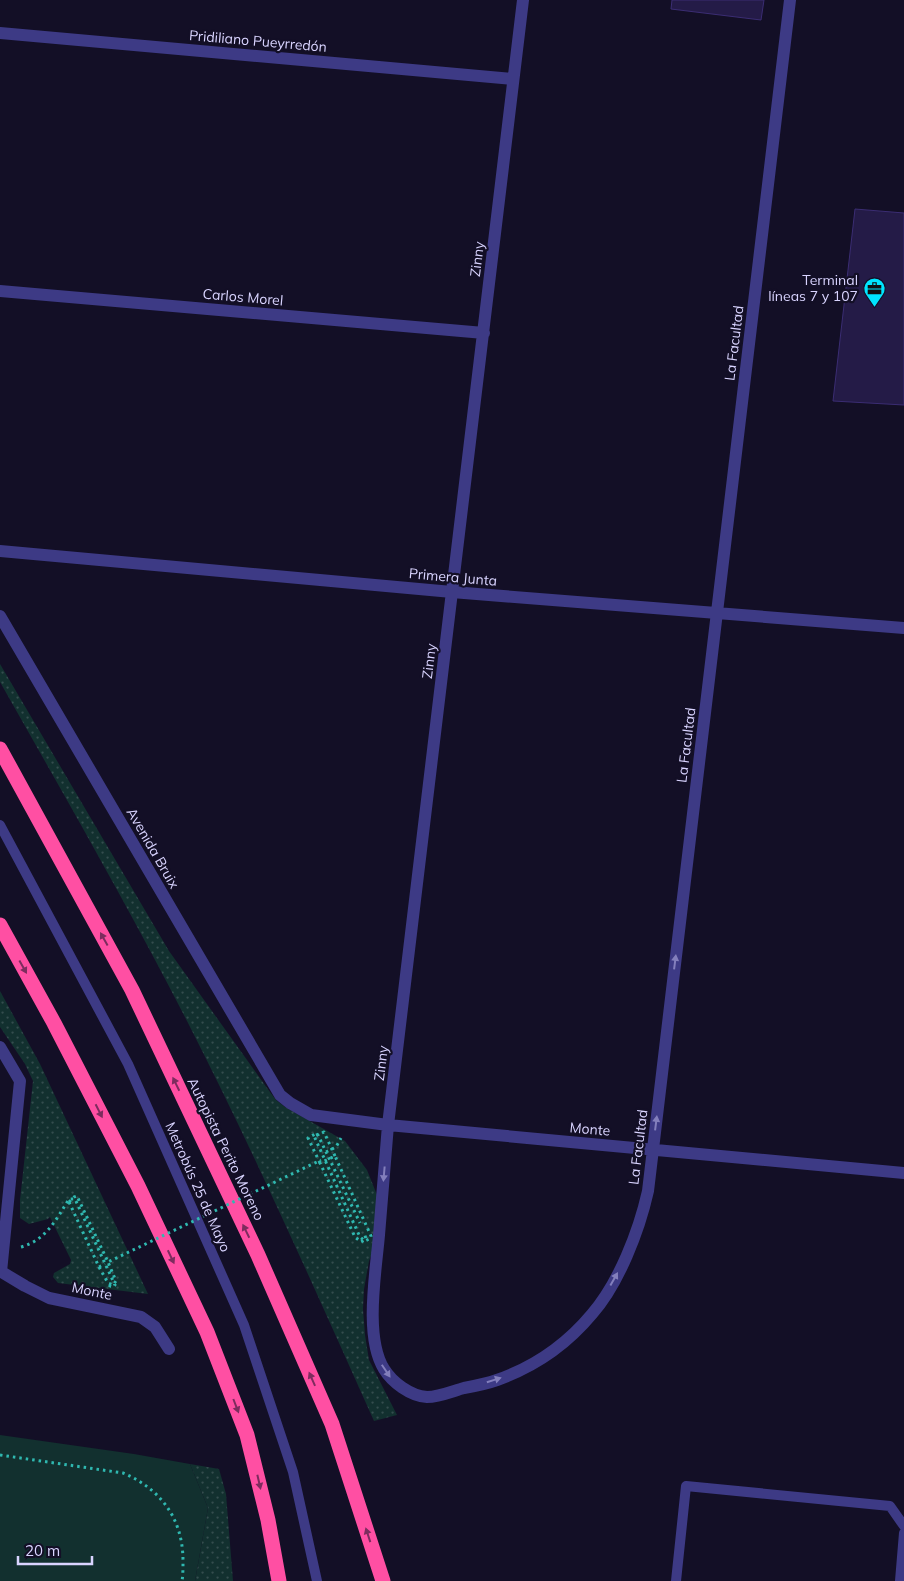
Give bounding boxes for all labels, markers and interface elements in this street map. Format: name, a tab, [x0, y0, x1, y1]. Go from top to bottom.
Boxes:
street label: Pridiliano Pueyrredón	[188, 26, 328, 56]
street label: Zinny	[466, 240, 488, 278]
place label: Terminal líneas 7 y 107	[768, 271, 858, 305]
office icon: Terminal líneas 7 y 107	[862, 276, 886, 307]
street label: Carlos Morel	[202, 285, 284, 309]
street label: La Facultad	[720, 304, 748, 382]
street label: Primera Junta	[408, 564, 498, 590]
street label: Zinny	[418, 642, 440, 680]
street label: La Facultad	[672, 706, 700, 784]
street label: Avenida Bruix	[123, 804, 184, 892]
one-way arrow	[99, 932, 108, 945]
one-way arrow	[671, 954, 679, 970]
one-way arrow	[19, 961, 28, 974]
street label: Zinny	[370, 1044, 392, 1082]
street label: Autopista Perito Moreno	[184, 1075, 268, 1223]
one-way arrow	[172, 1077, 180, 1091]
one-way arrow	[95, 1104, 103, 1118]
street label: La Facultad	[624, 1108, 652, 1186]
one-way arrow	[652, 1115, 660, 1131]
street label: Monte	[569, 1118, 611, 1140]
street label: Metrobús 25 de Mayo	[161, 1119, 235, 1255]
one-way arrow	[380, 1166, 388, 1182]
one-way arrow	[242, 1224, 250, 1238]
one-way arrow	[168, 1250, 176, 1264]
one-way arrow	[610, 1272, 619, 1285]
street label: Monte	[70, 1278, 114, 1304]
one-way arrow	[381, 1364, 391, 1378]
one-way arrow	[308, 1372, 316, 1386]
one-way arrow	[486, 1376, 501, 1384]
one-way arrow	[232, 1399, 240, 1414]
one-way arrow	[255, 1475, 263, 1490]
one-way arrow	[364, 1527, 371, 1542]
scale bar	[18, 1534, 91, 1566]
text: 20 m	[25, 1541, 60, 1560]

